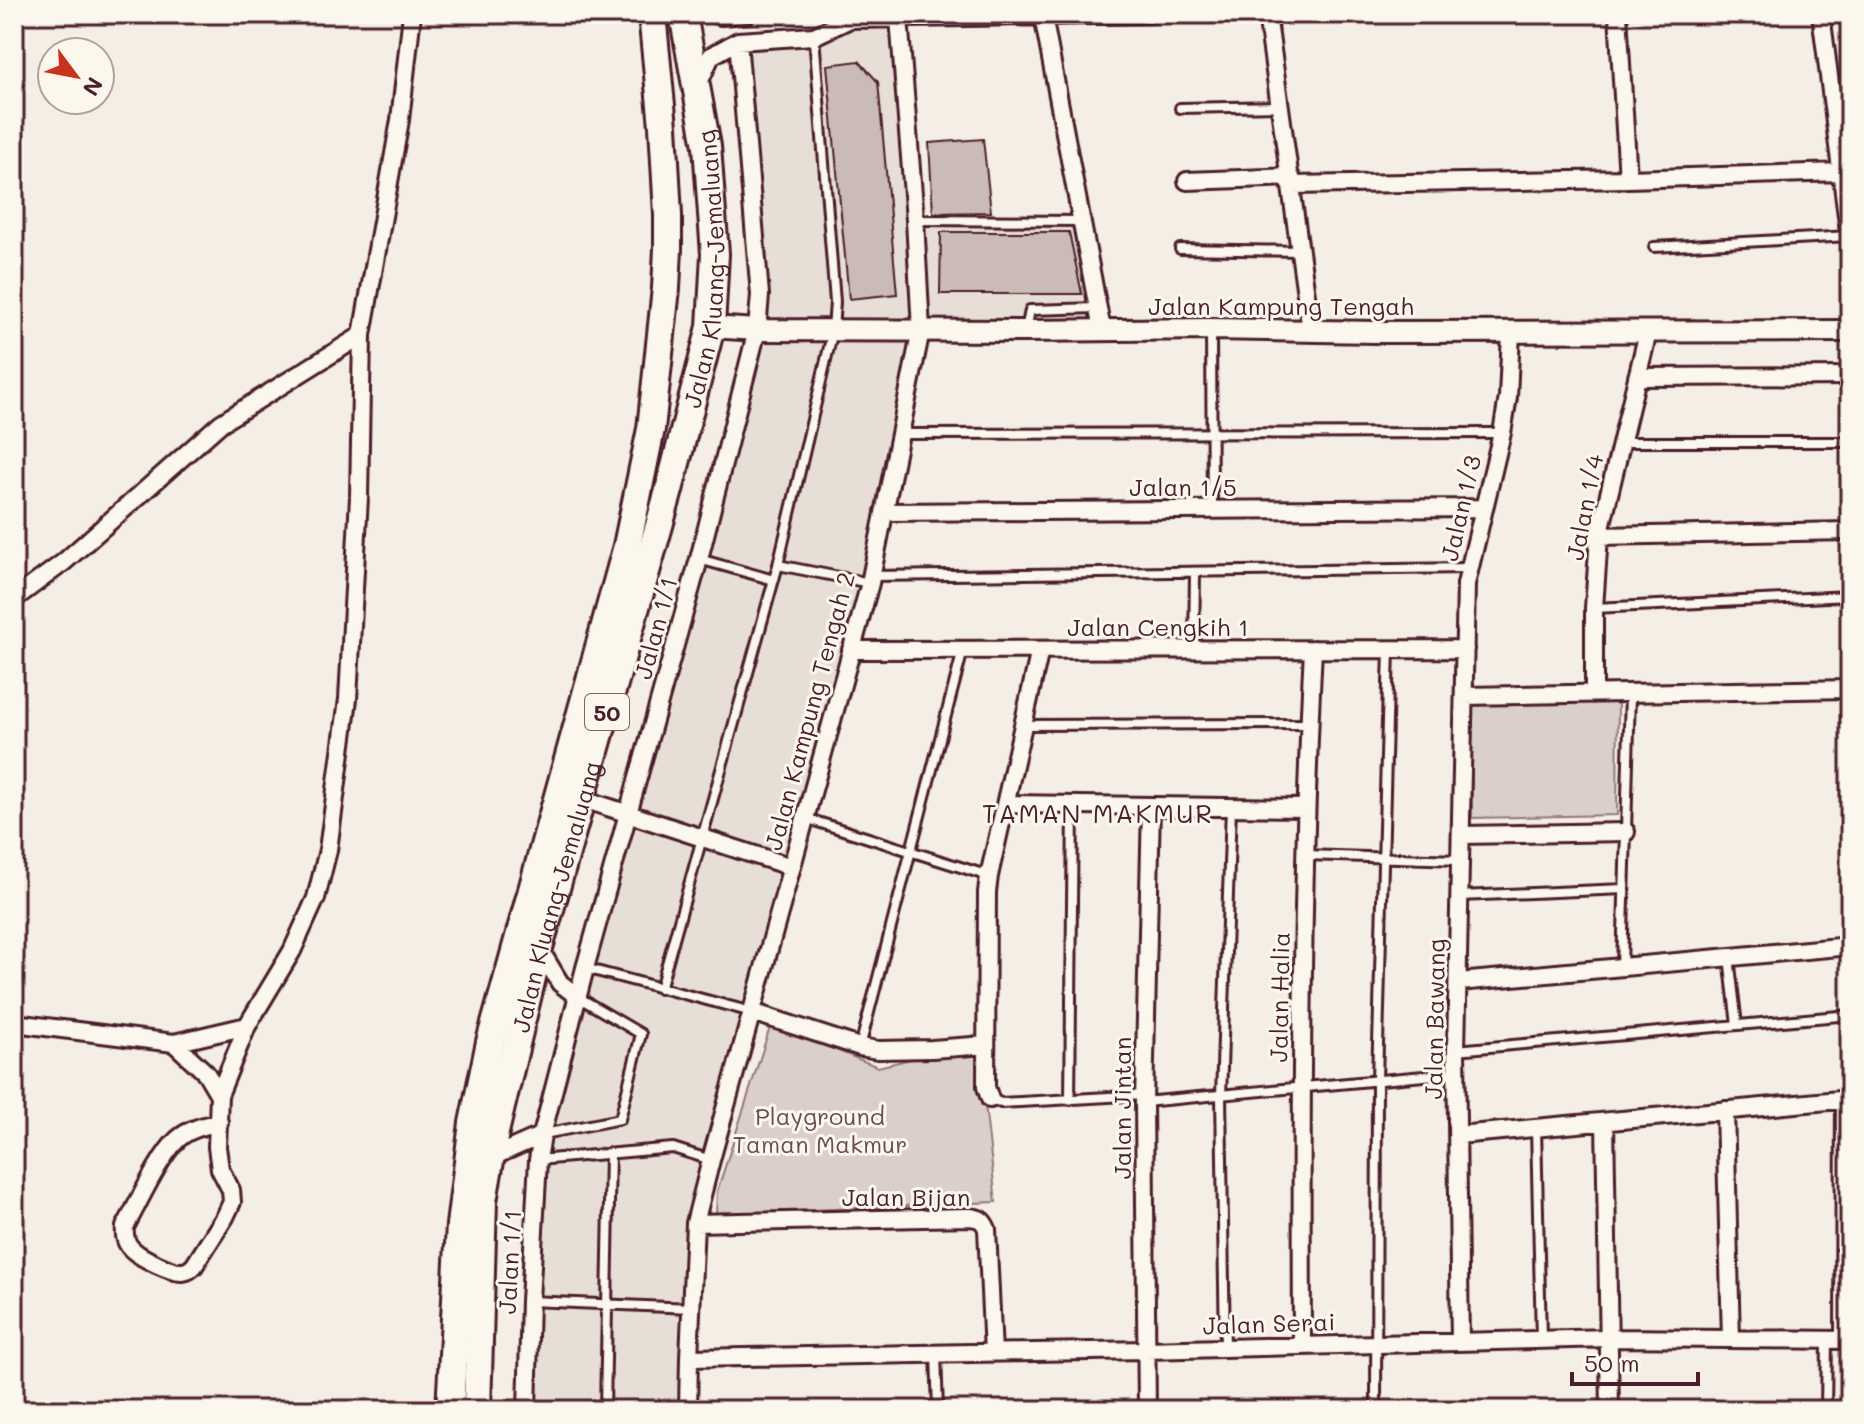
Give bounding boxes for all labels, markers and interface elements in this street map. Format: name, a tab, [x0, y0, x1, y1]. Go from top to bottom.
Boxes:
north arrow	[36, 36, 116, 116]
text: N	[77, 72, 110, 102]
street label: Jalan Kluang-Jemaluang	[675, 128, 731, 411]
street label: Jalan Kampung Tengah	[1148, 290, 1414, 321]
street label: Jalan 1/4	[1559, 451, 1609, 563]
street label: Jalan 1/3	[1433, 452, 1487, 564]
street label: Jalan 1/5	[1129, 471, 1237, 502]
street label: Jalan Kampung Tengah 2	[757, 569, 861, 853]
street label: Jalan 1/1	[627, 574, 683, 682]
street label: Jalan Cengkih 1	[1067, 611, 1249, 642]
road number: 50	[585, 694, 629, 730]
street label: Jalan Kluang-Jemaluang	[504, 758, 607, 1035]
district label: TAMAN MAKMUR	[982, 796, 1214, 830]
street label: Jalan Halia	[1262, 932, 1296, 1062]
street label: Jalan Bawang	[1417, 938, 1451, 1100]
street label: Jalan Jintan	[1106, 1037, 1137, 1179]
park label: Playground Taman Makmur	[733, 1100, 907, 1159]
street label: Jalan Bijan	[842, 1181, 970, 1212]
street label: Jalan 1/1	[491, 1209, 527, 1315]
street label: Jalan Serai	[1202, 1305, 1336, 1341]
scale bar	[1572, 1336, 1698, 1386]
text: 50 m	[1584, 1347, 1640, 1378]

